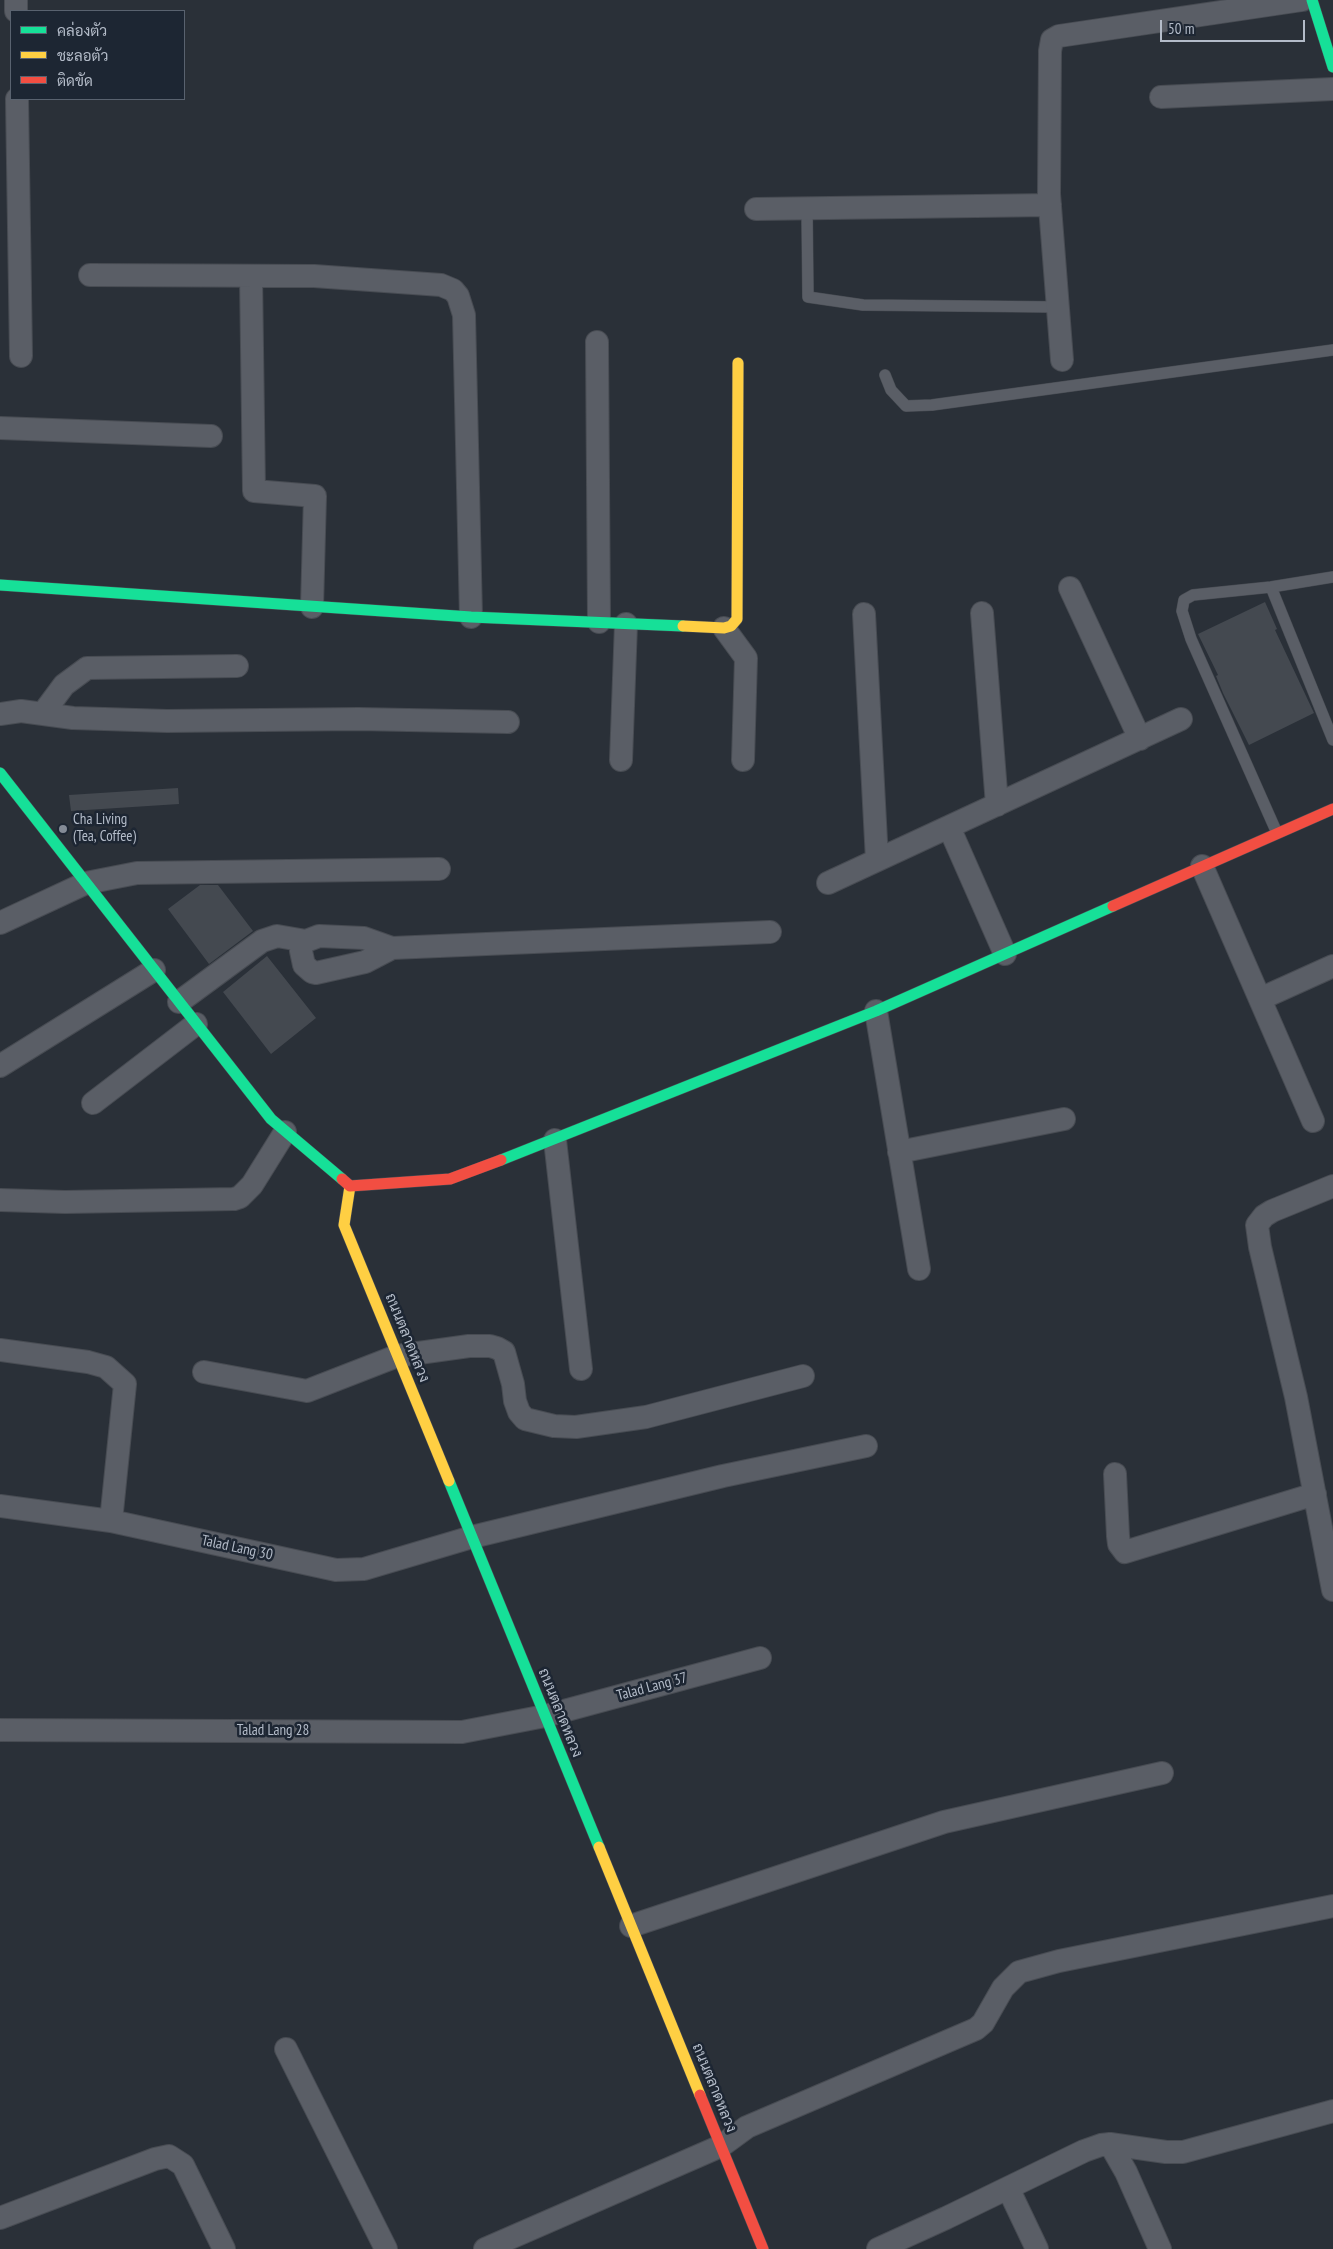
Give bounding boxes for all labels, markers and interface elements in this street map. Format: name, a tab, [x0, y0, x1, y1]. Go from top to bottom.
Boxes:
legend	[10, 10, 185, 100]
scale bar	[1163, 10, 1308, 42]
text: 50 m	[1168, 19, 1194, 38]
text: คล่องตัว	[57, 21, 107, 40]
text: ชะลอตัว	[57, 46, 108, 65]
text: ติดขัด	[57, 71, 93, 90]
place label: Cha Living (Tea, Coffee)	[73, 811, 136, 846]
marker: Cha Living (Tea, Coffee)	[57, 823, 69, 835]
street label: ถนนตลาดหลวง	[381, 1291, 433, 1385]
street label: Talad Lang 30	[200, 1532, 274, 1564]
street label: ถนนตลาดหลวง	[534, 1666, 586, 1760]
street label: Talad Lang 37	[615, 1669, 689, 1705]
street label: Talad Lang 28	[237, 1722, 309, 1740]
street label: ถนนตลาดหลวง	[688, 2041, 740, 2135]

